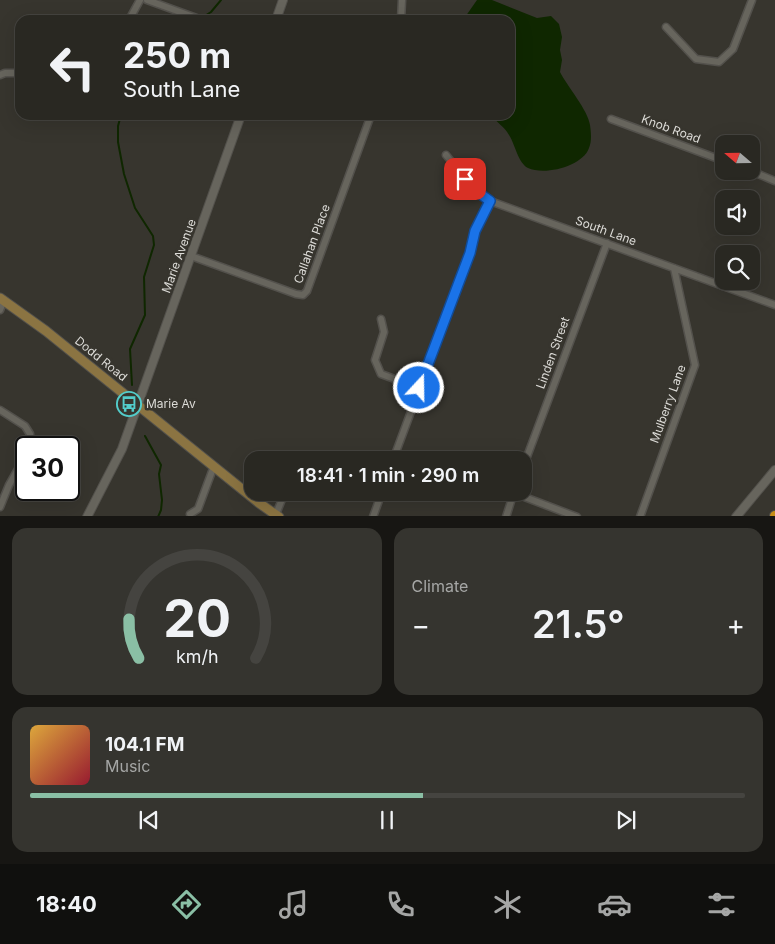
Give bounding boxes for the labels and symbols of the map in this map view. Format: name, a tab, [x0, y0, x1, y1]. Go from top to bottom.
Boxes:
street label: Knob Road	[639, 111, 703, 146]
north arrow	[715, 135, 760, 180]
pin	[444, 158, 486, 200]
street label: Callahan Place	[290, 202, 333, 286]
street label: South Lane	[574, 213, 639, 249]
street label: Marie Avenue	[158, 217, 199, 295]
street label: Linden Street	[533, 315, 573, 391]
street label: Dodd Road	[72, 333, 130, 384]
position arrow	[392, 361, 444, 413]
street label: Mulberry Lane	[646, 363, 689, 445]
bus stop icon: Marie Av	[116, 391, 142, 417]
place label: Marie Av	[146, 396, 196, 411]
speed limit sign: 30	[15, 436, 80, 501]

